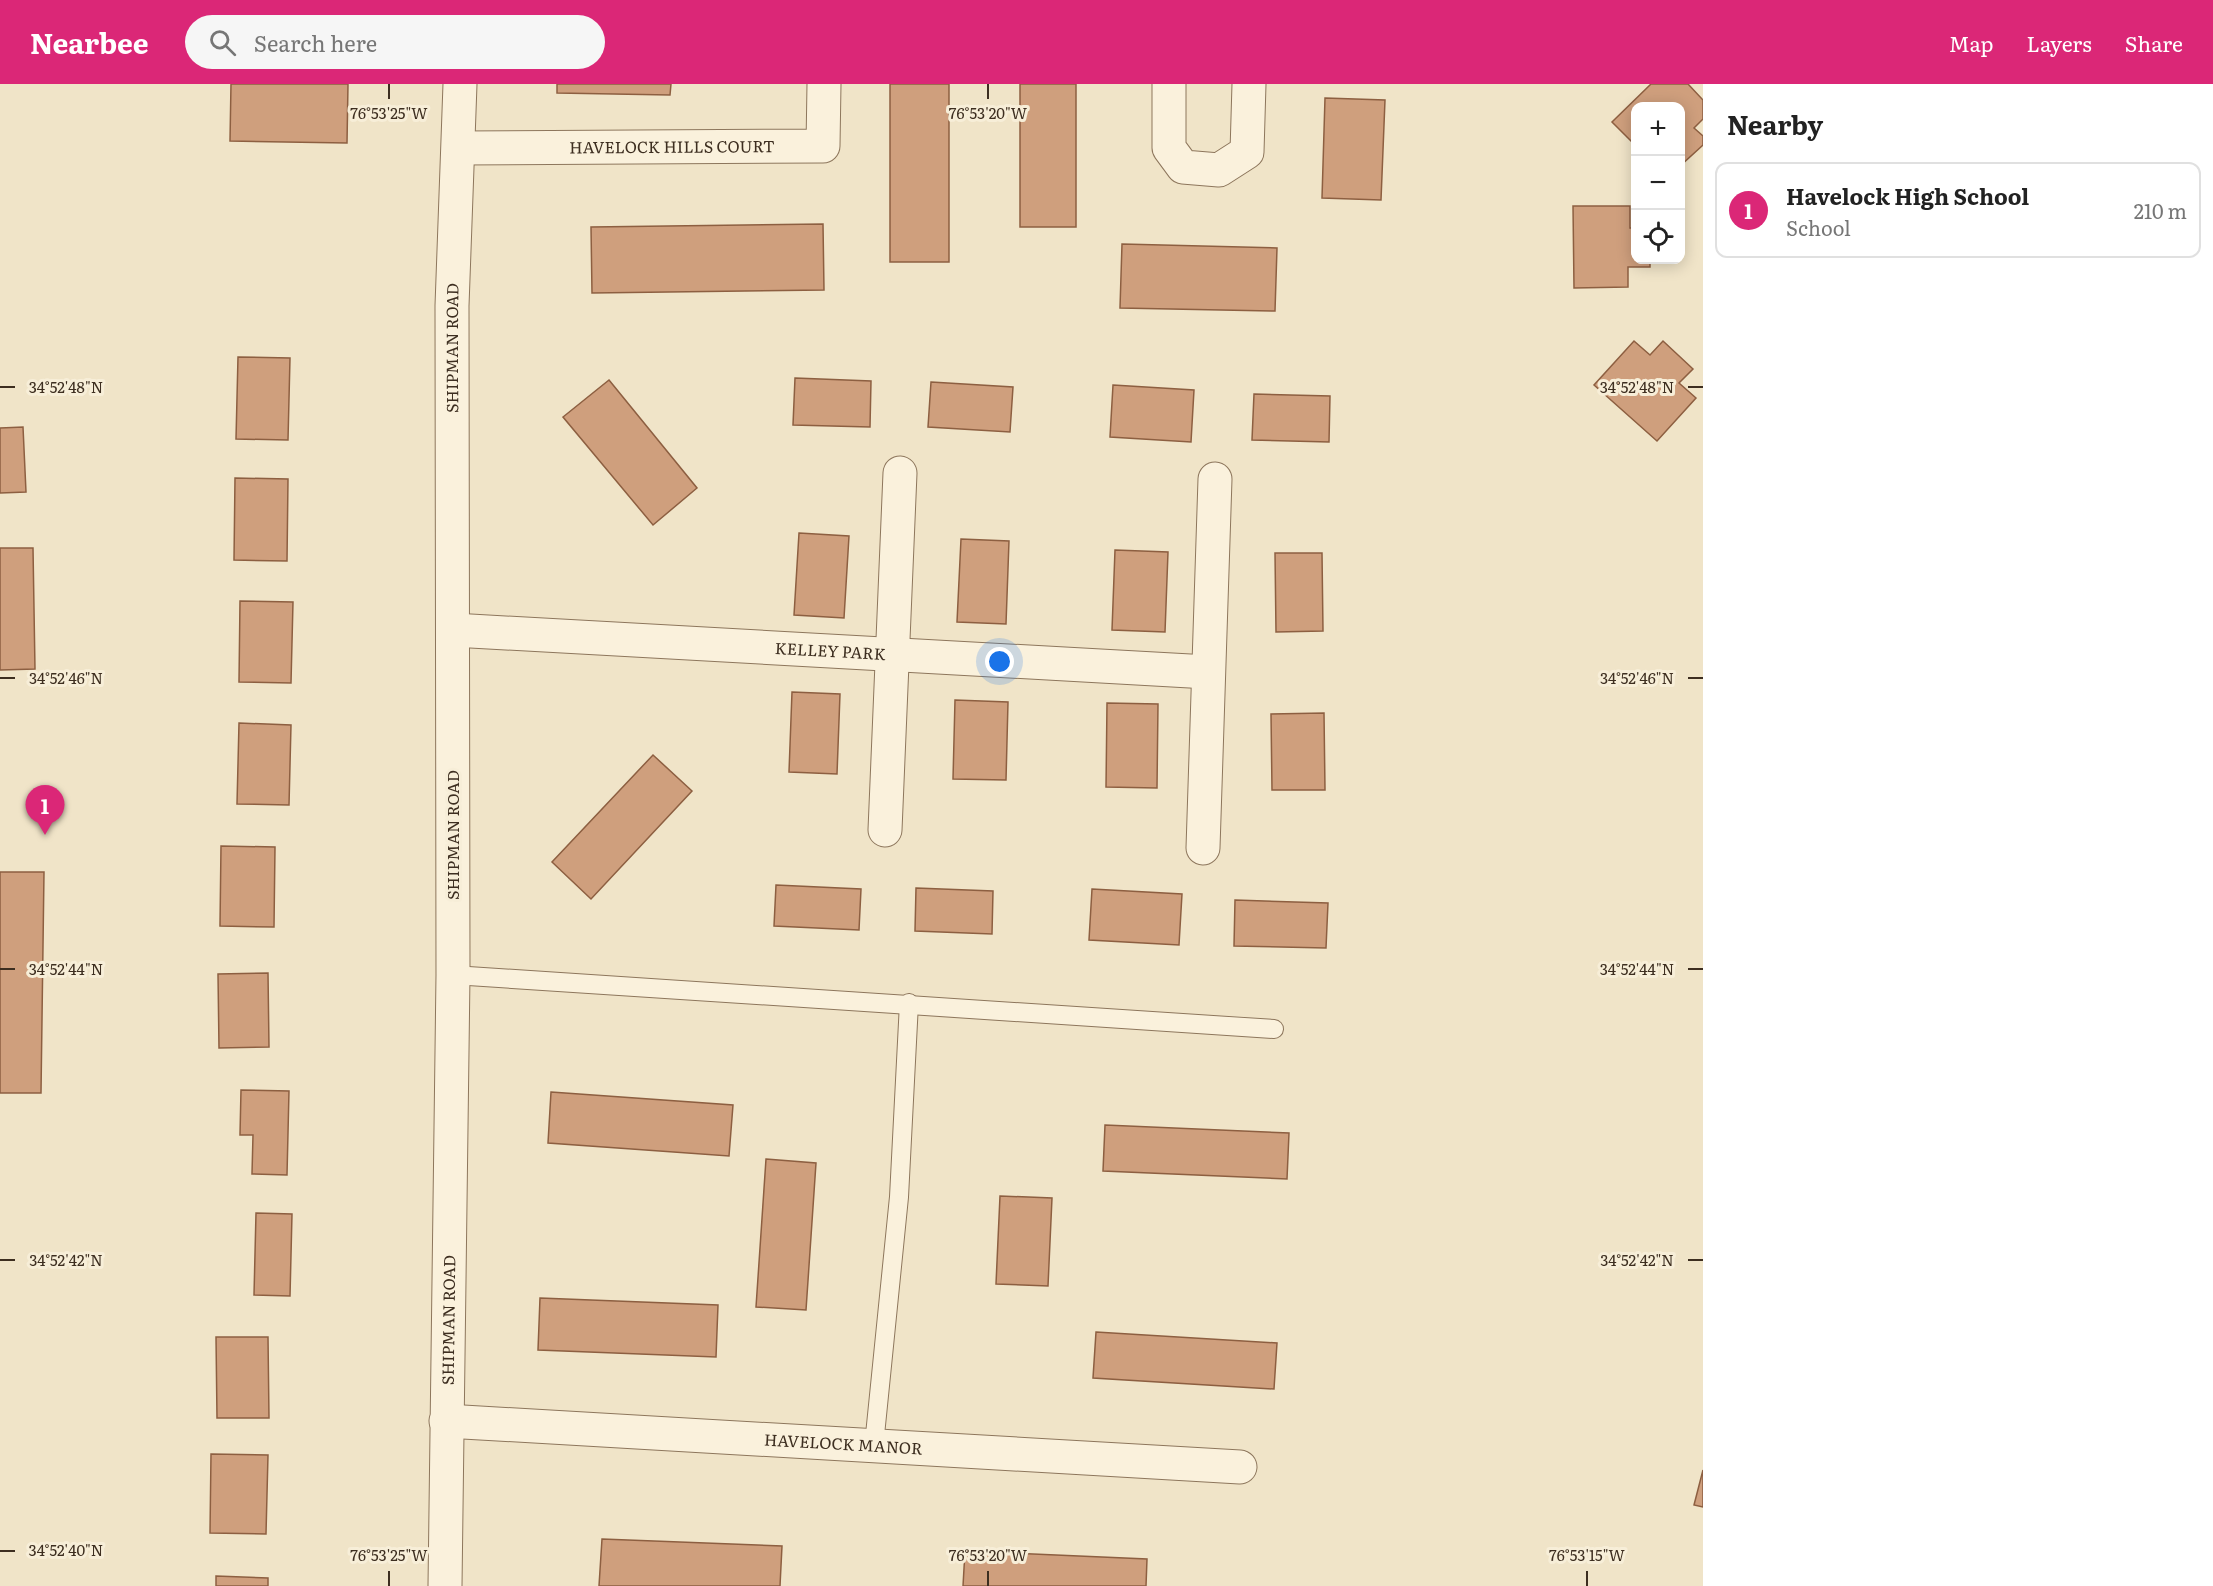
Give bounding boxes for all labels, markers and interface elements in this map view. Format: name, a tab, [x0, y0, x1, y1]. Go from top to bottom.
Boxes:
search box	[185, 15, 605, 69]
text: Nearbee	[30, 21, 149, 63]
icon: search	[206, 26, 239, 59]
text: Search here	[254, 26, 377, 59]
text: Map	[1949, 27, 1994, 58]
text: Layers	[2027, 27, 2092, 58]
text: Share	[2125, 27, 2183, 58]
text: 76°53'25"W	[350, 101, 428, 124]
text: 76°53'20"W	[949, 101, 1028, 124]
map controls	[1631, 102, 1685, 264]
button: +	[1631, 102, 1685, 156]
text: Nearby	[1727, 104, 1823, 143]
street label: HAVELOCK HILLS COURT	[569, 133, 775, 158]
button: −	[1631, 156, 1685, 210]
text: Havelock High School	[1786, 179, 2029, 212]
text: 1	[1744, 195, 1753, 225]
text: 210 m	[2134, 195, 2187, 225]
button: locate	[1631, 210, 1685, 264]
text: School	[1786, 212, 1851, 242]
street label: SHIPMAN ROAD	[439, 283, 464, 413]
text: 34°52'48"N	[29, 375, 103, 398]
text: 34°52'48"N	[1600, 375, 1674, 398]
street label: KELLEY PARK	[774, 635, 887, 665]
your location	[985, 647, 1014, 676]
text: 34°52'46"N	[29, 666, 103, 689]
text: 34°52'46"N	[1600, 666, 1674, 689]
street label: SHIPMAN ROAD	[440, 770, 464, 900]
pin: 1	[26, 786, 64, 835]
text: 34°52'44"N	[29, 957, 103, 980]
text: 34°52'44"N	[1600, 957, 1674, 980]
text: 34°52'42"N	[29, 1248, 103, 1271]
text: 34°52'42"N	[1600, 1248, 1674, 1271]
street label: SHIPMAN ROAD	[435, 1255, 460, 1385]
street label: HAVELOCK MANOR	[763, 1426, 924, 1460]
text: 34°52'40"N	[29, 1538, 103, 1561]
text: 76°53'25"W	[350, 1543, 428, 1566]
text: 76°53'20"W	[949, 1543, 1028, 1566]
text: 76°53'15"W	[1549, 1543, 1626, 1566]

